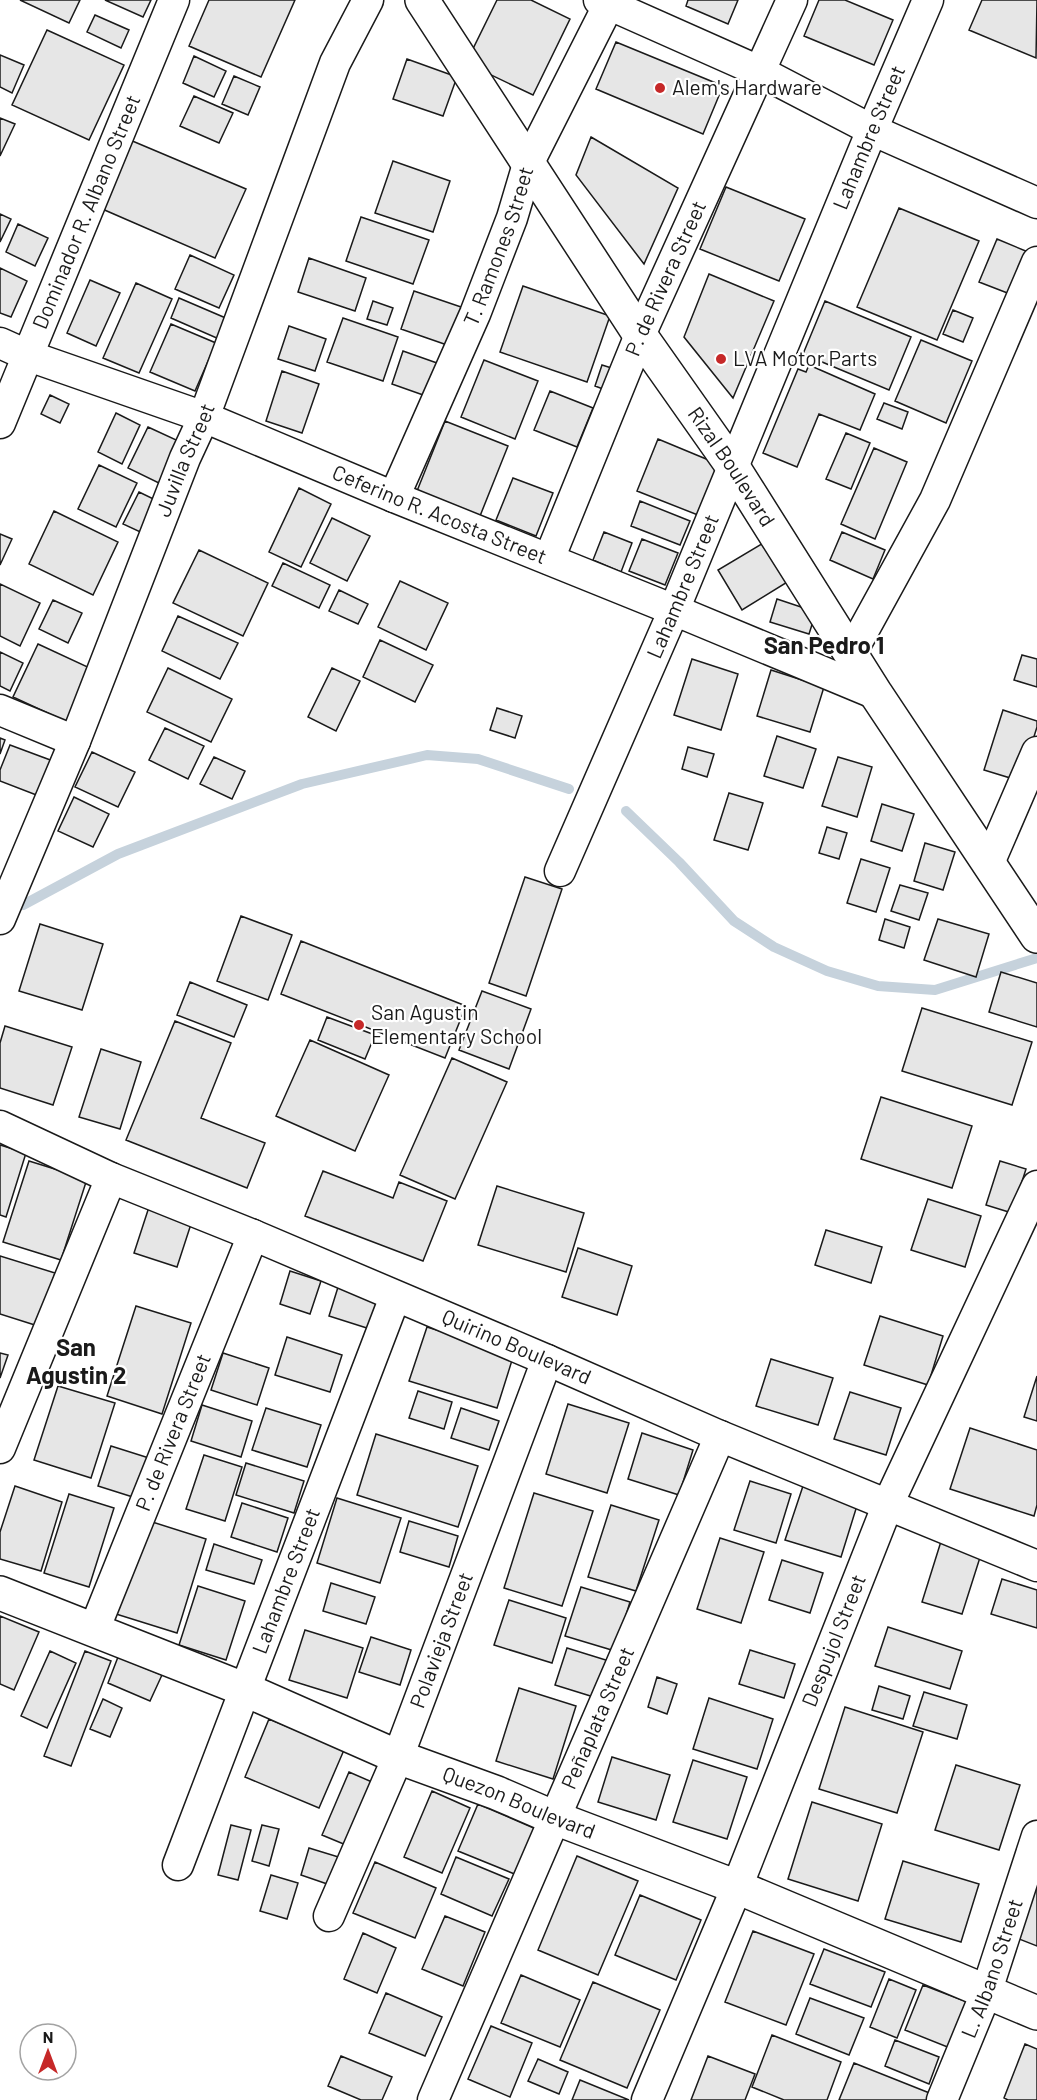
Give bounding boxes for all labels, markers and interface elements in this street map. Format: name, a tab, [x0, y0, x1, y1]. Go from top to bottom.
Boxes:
street label: Lahambre Street	[827, 61, 909, 213]
place label: Alem's Hardware	[672, 74, 822, 99]
marker: Alem's Hardware	[653, 81, 667, 95]
street label: Dominador R. Albano Street	[26, 91, 145, 332]
street label: T. Ramones Street	[457, 163, 538, 329]
street label: P. de Rivera Street	[619, 196, 710, 359]
place label: LVA Motor Parts	[733, 345, 877, 370]
marker: LVA Motor Parts	[714, 352, 728, 366]
street label: Juvilla Street	[149, 400, 219, 520]
street label: Rizal Boulevard	[683, 401, 781, 530]
street label: Ceferino R. Acosta Street	[329, 459, 551, 568]
street label: Lahambre Street	[640, 510, 723, 662]
district label: San Pedro 1	[764, 630, 884, 659]
place label: San Agustin Elementary School	[371, 999, 542, 1048]
marker: San Agustin Elementary School	[352, 1018, 366, 1032]
street label: Quirino Boulevard	[439, 1303, 595, 1389]
district label: San Agustin 2	[26, 1332, 126, 1389]
street label: P. de Rivera Street	[129, 1349, 215, 1514]
street label: Lahambre Street	[246, 1504, 324, 1657]
street label: Polavieja Street	[404, 1568, 477, 1711]
street label: Despujol Street	[795, 1570, 870, 1710]
street label: Peñaplata Street	[555, 1643, 638, 1792]
street label: Quezon Boulevard	[440, 1760, 599, 1843]
street label: L. Albano Street	[955, 1895, 1027, 2041]
north arrow	[18, 2022, 78, 2082]
text: N	[43, 2027, 53, 2046]

